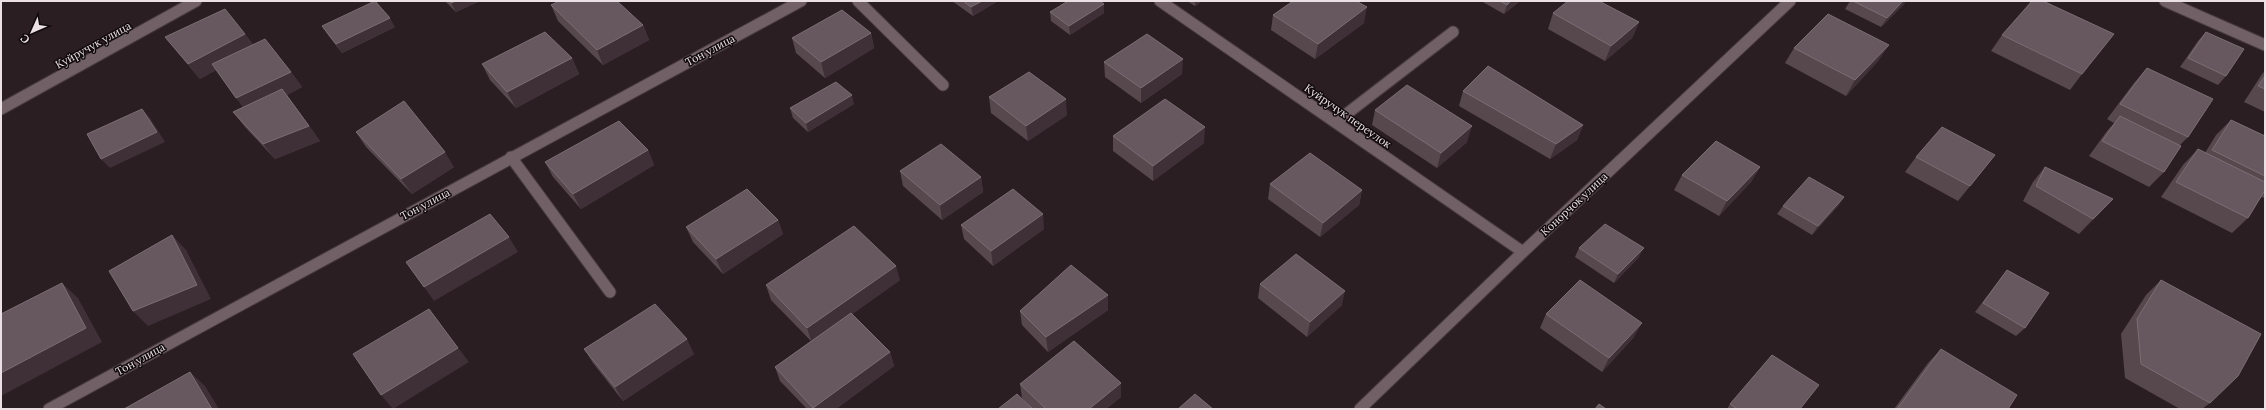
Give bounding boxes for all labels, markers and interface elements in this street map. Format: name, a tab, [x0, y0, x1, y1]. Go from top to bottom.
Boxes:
north arrow	[12, 12, 52, 52]
street label: Куйручук улица	[53, 18, 134, 72]
text: С	[17, 31, 33, 47]
street label: Тон улица	[683, 31, 738, 69]
street label: Куйручук переулок	[1302, 81, 1394, 151]
street label: Конорчок улица	[1538, 169, 1611, 239]
street label: Тон улица	[398, 185, 453, 223]
street label: Тон улица	[113, 340, 167, 378]

